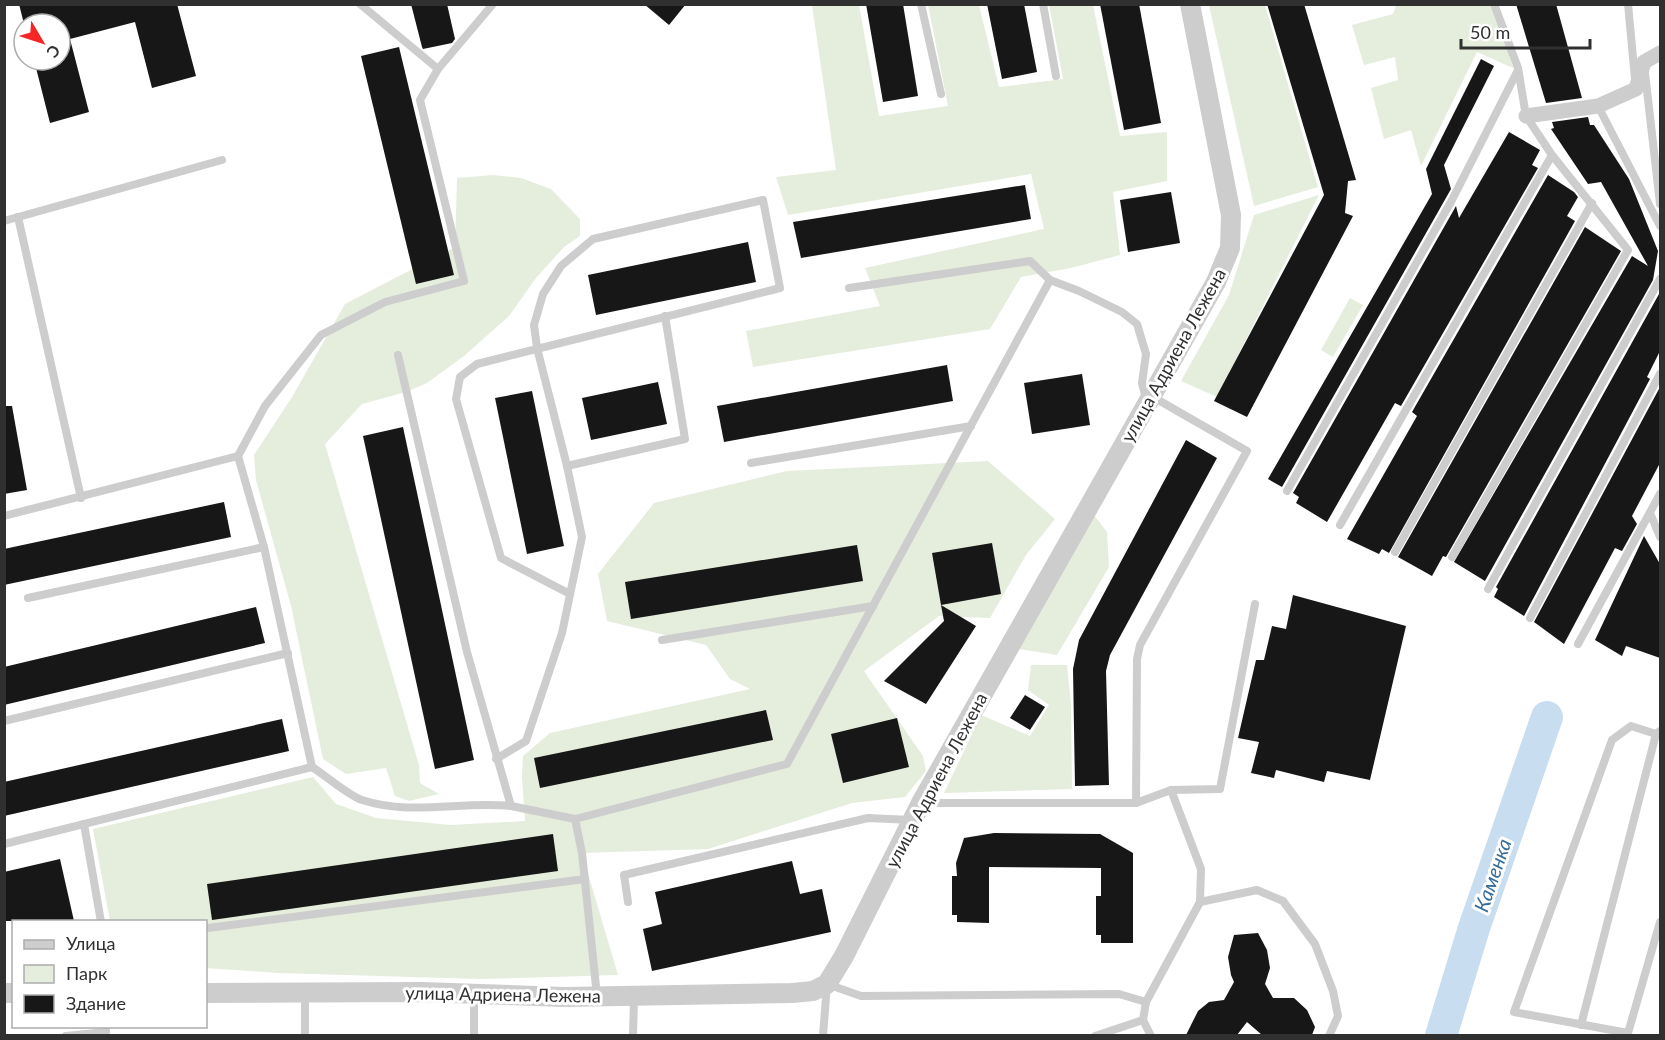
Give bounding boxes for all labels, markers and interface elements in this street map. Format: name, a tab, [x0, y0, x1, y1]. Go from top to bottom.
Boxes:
north arrow	[12, 12, 72, 72]
scale bar	[1461, 12, 1590, 50]
text: 50 m	[1470, 21, 1510, 43]
text: С	[43, 42, 65, 62]
street label: улица Адриена Лежена	[1116, 264, 1230, 446]
street label: улица Адриена Лежена	[880, 689, 992, 871]
water label: Каменка	[1468, 835, 1516, 915]
legend	[12, 920, 207, 1028]
text: Улица	[66, 932, 116, 954]
text: Парк	[66, 962, 108, 984]
street label: улица Адриена Лежена	[405, 981, 601, 1007]
text: Здание	[66, 992, 126, 1014]

